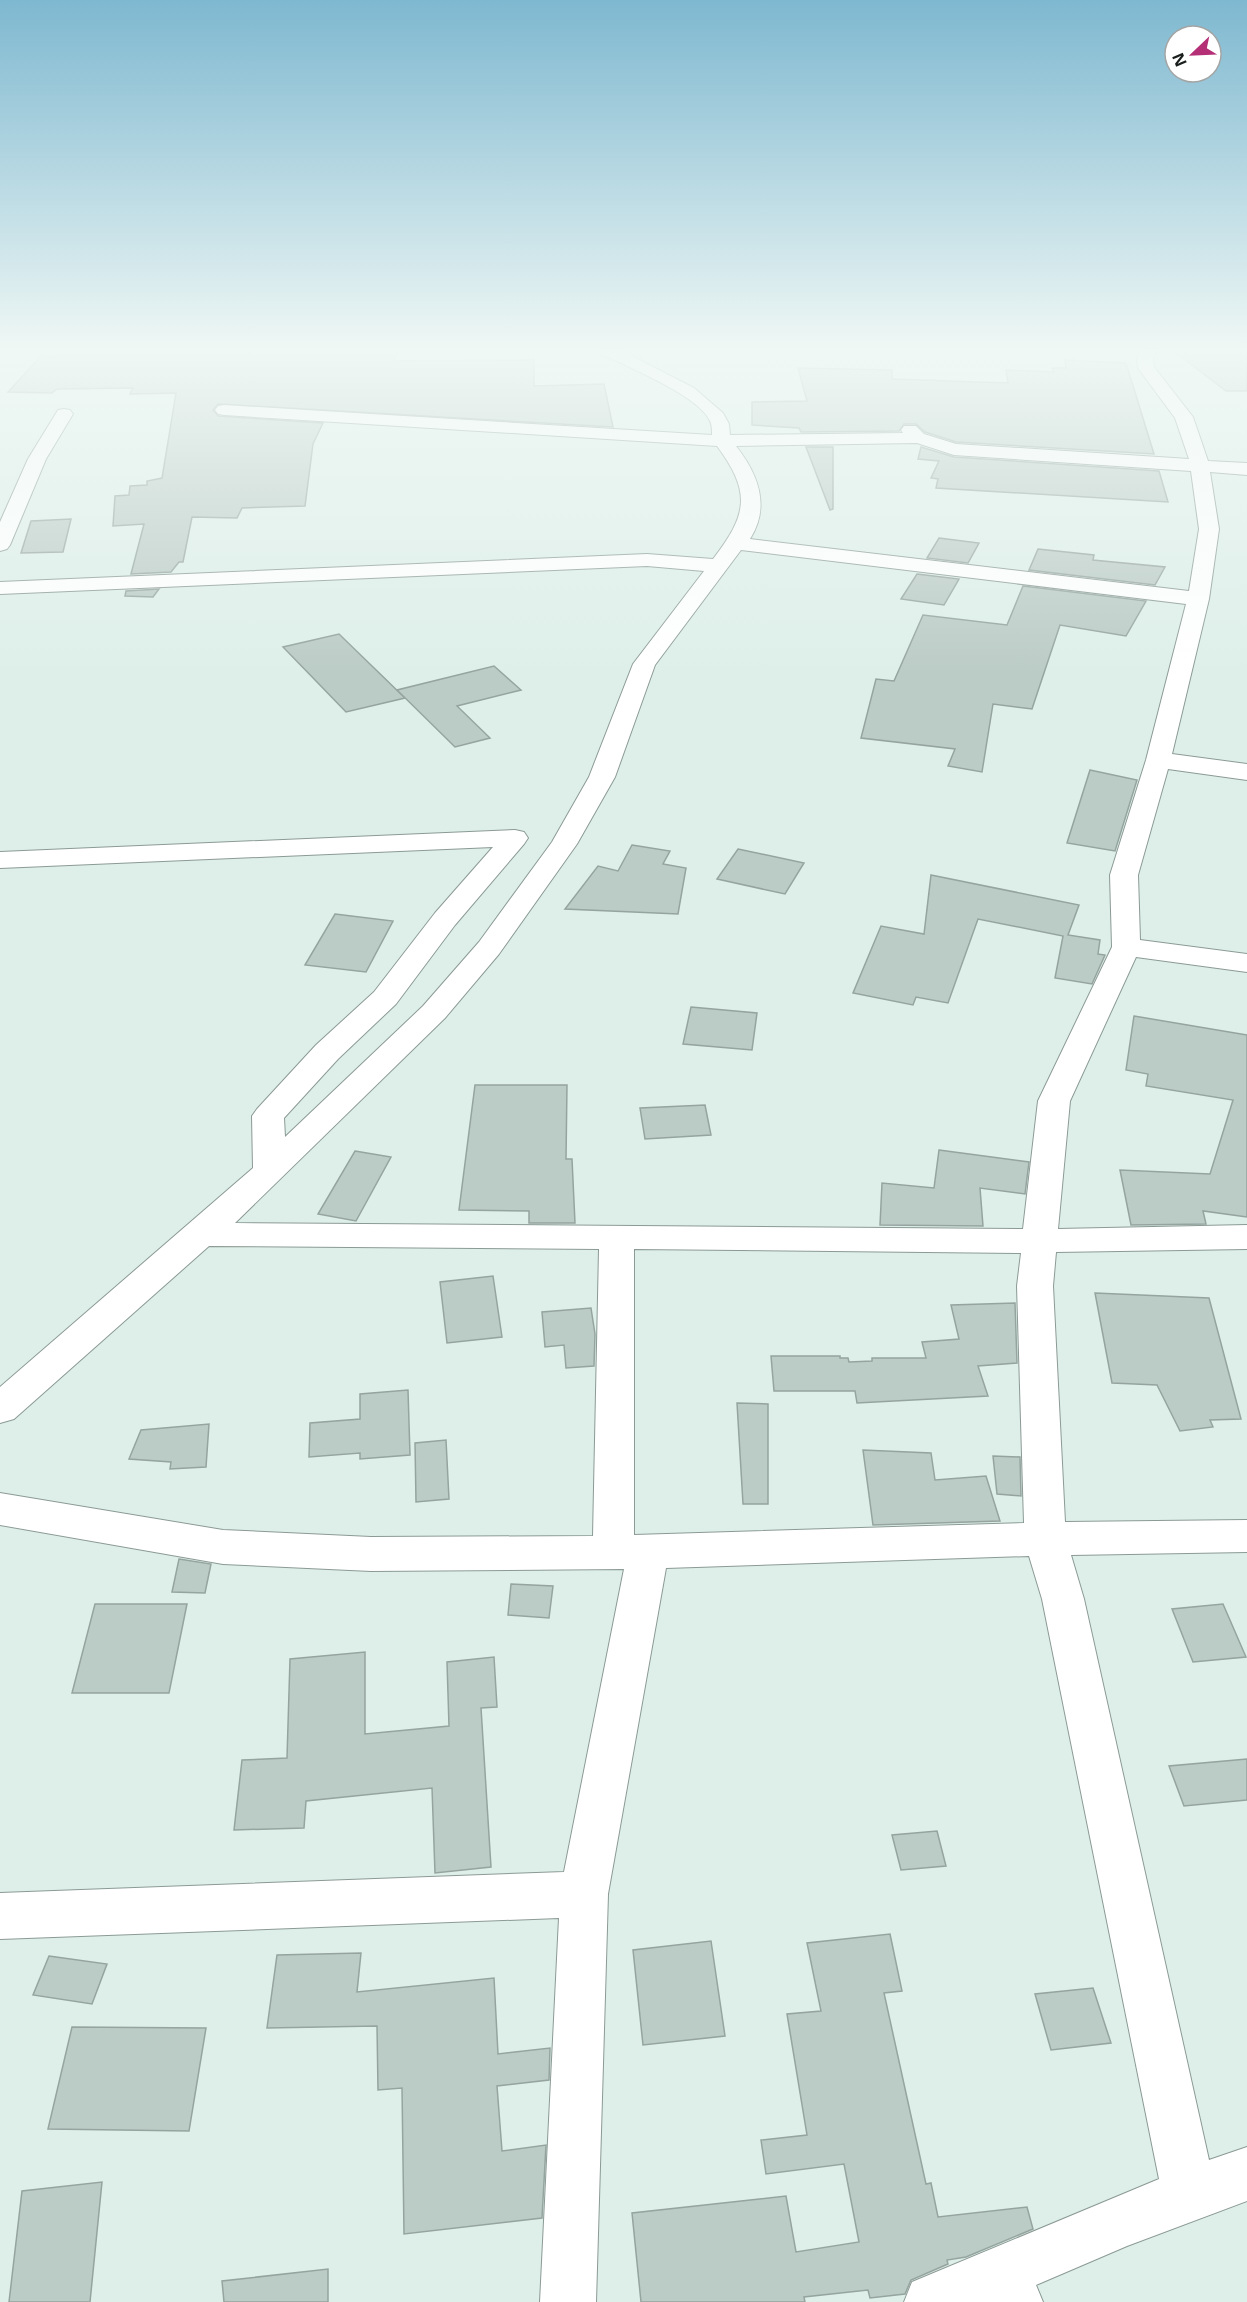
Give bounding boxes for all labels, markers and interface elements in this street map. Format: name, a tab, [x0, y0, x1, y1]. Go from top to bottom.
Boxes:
north arrow	[1163, 24, 1223, 84]
text: N	[1167, 50, 1192, 70]

